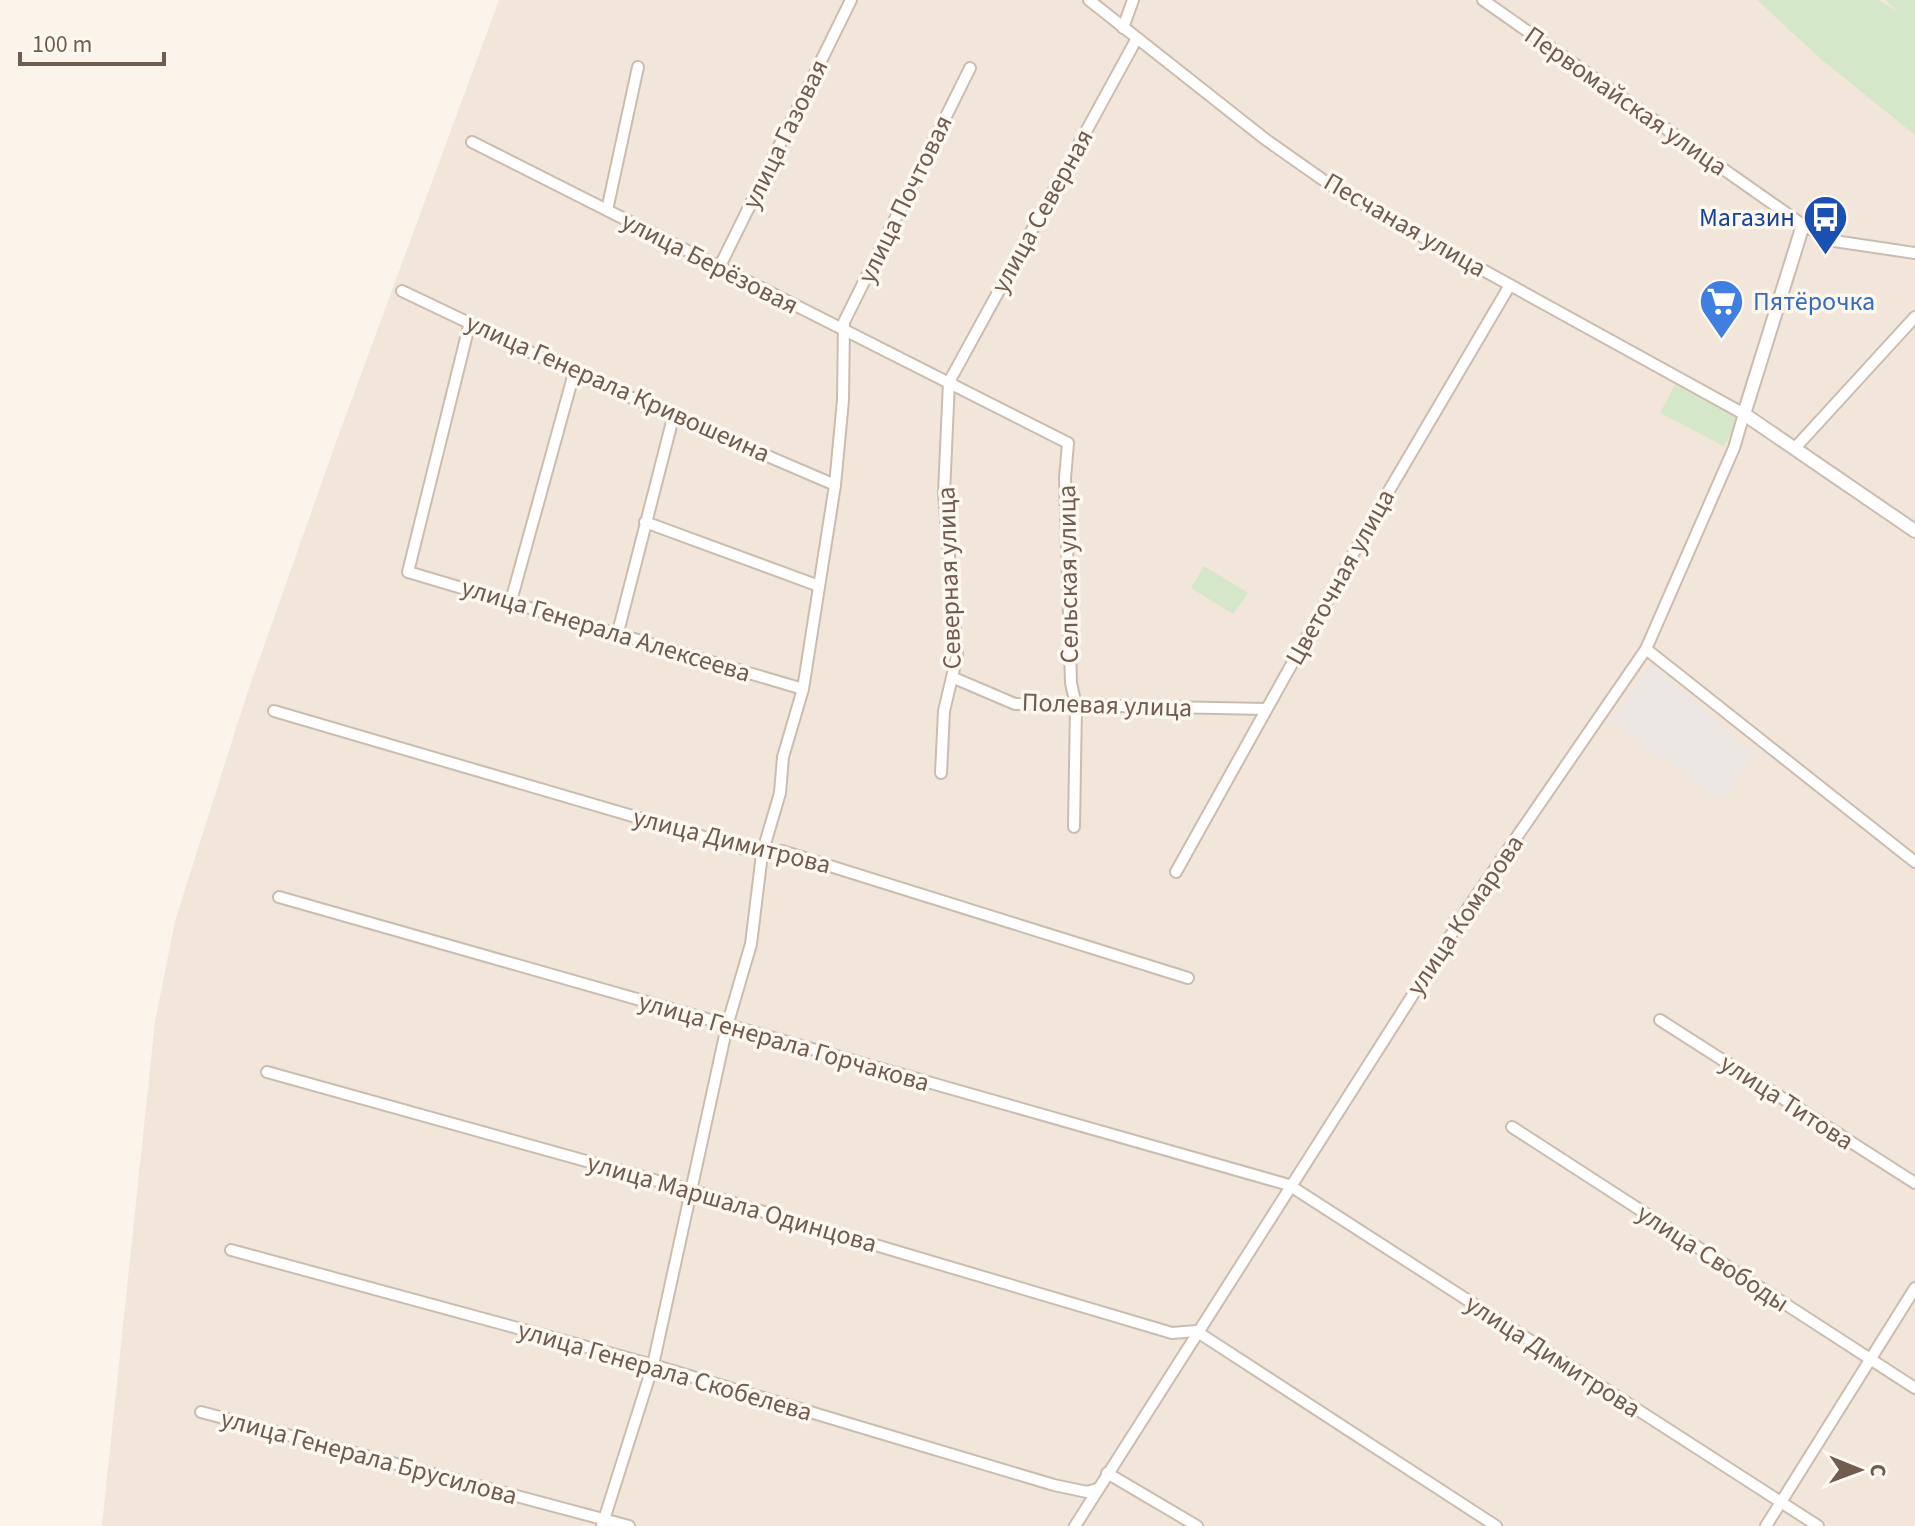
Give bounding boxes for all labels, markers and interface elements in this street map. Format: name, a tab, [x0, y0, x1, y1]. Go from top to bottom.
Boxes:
scale bar	[20, 16, 164, 66]
street label: Первомайская улица	[1517, 17, 1735, 185]
text: 100 m	[32, 27, 92, 62]
street label: улица Газовая	[733, 53, 837, 215]
street label: улица Почтовая	[848, 109, 962, 289]
street label: улица Северная	[982, 122, 1102, 300]
street label: Песчаная улица	[1317, 163, 1493, 287]
bus stop icon: Магазин	[1802, 193, 1850, 256]
place label: Магазин	[1699, 199, 1795, 236]
street label: улица Берёзовая	[615, 202, 805, 324]
supermarket icon: Пятёрочка	[1698, 277, 1746, 340]
place label: Пятёрочка	[1753, 283, 1875, 320]
street label: улица Генерала Кривошеина	[460, 304, 776, 472]
street label: Цветочная улица	[1276, 482, 1404, 672]
street label: Сельская улица	[1048, 484, 1088, 664]
street label: Северная улица	[927, 486, 971, 670]
street label: улица Генерала Алексеева	[457, 568, 755, 692]
street label: Полевая улица	[1021, 684, 1193, 726]
street label: улица Димитрова	[629, 799, 835, 883]
street label: улица Комарова	[1397, 827, 1533, 1003]
street label: улица Генерала Горчакова	[634, 983, 934, 1101]
street label: улица Титова	[1713, 1045, 1861, 1159]
street label: улица Маршала Одинцова	[583, 1144, 881, 1262]
street label: улица Свободы	[1629, 1195, 1797, 1321]
street label: улица Димитрова	[1458, 1285, 1648, 1427]
street label: улица Генерала Скобелева	[513, 1311, 817, 1431]
street label: улица Генерала Брусилова	[217, 1400, 521, 1514]
north arrow	[1819, 1430, 1899, 1510]
text: С	[1862, 1464, 1894, 1477]

